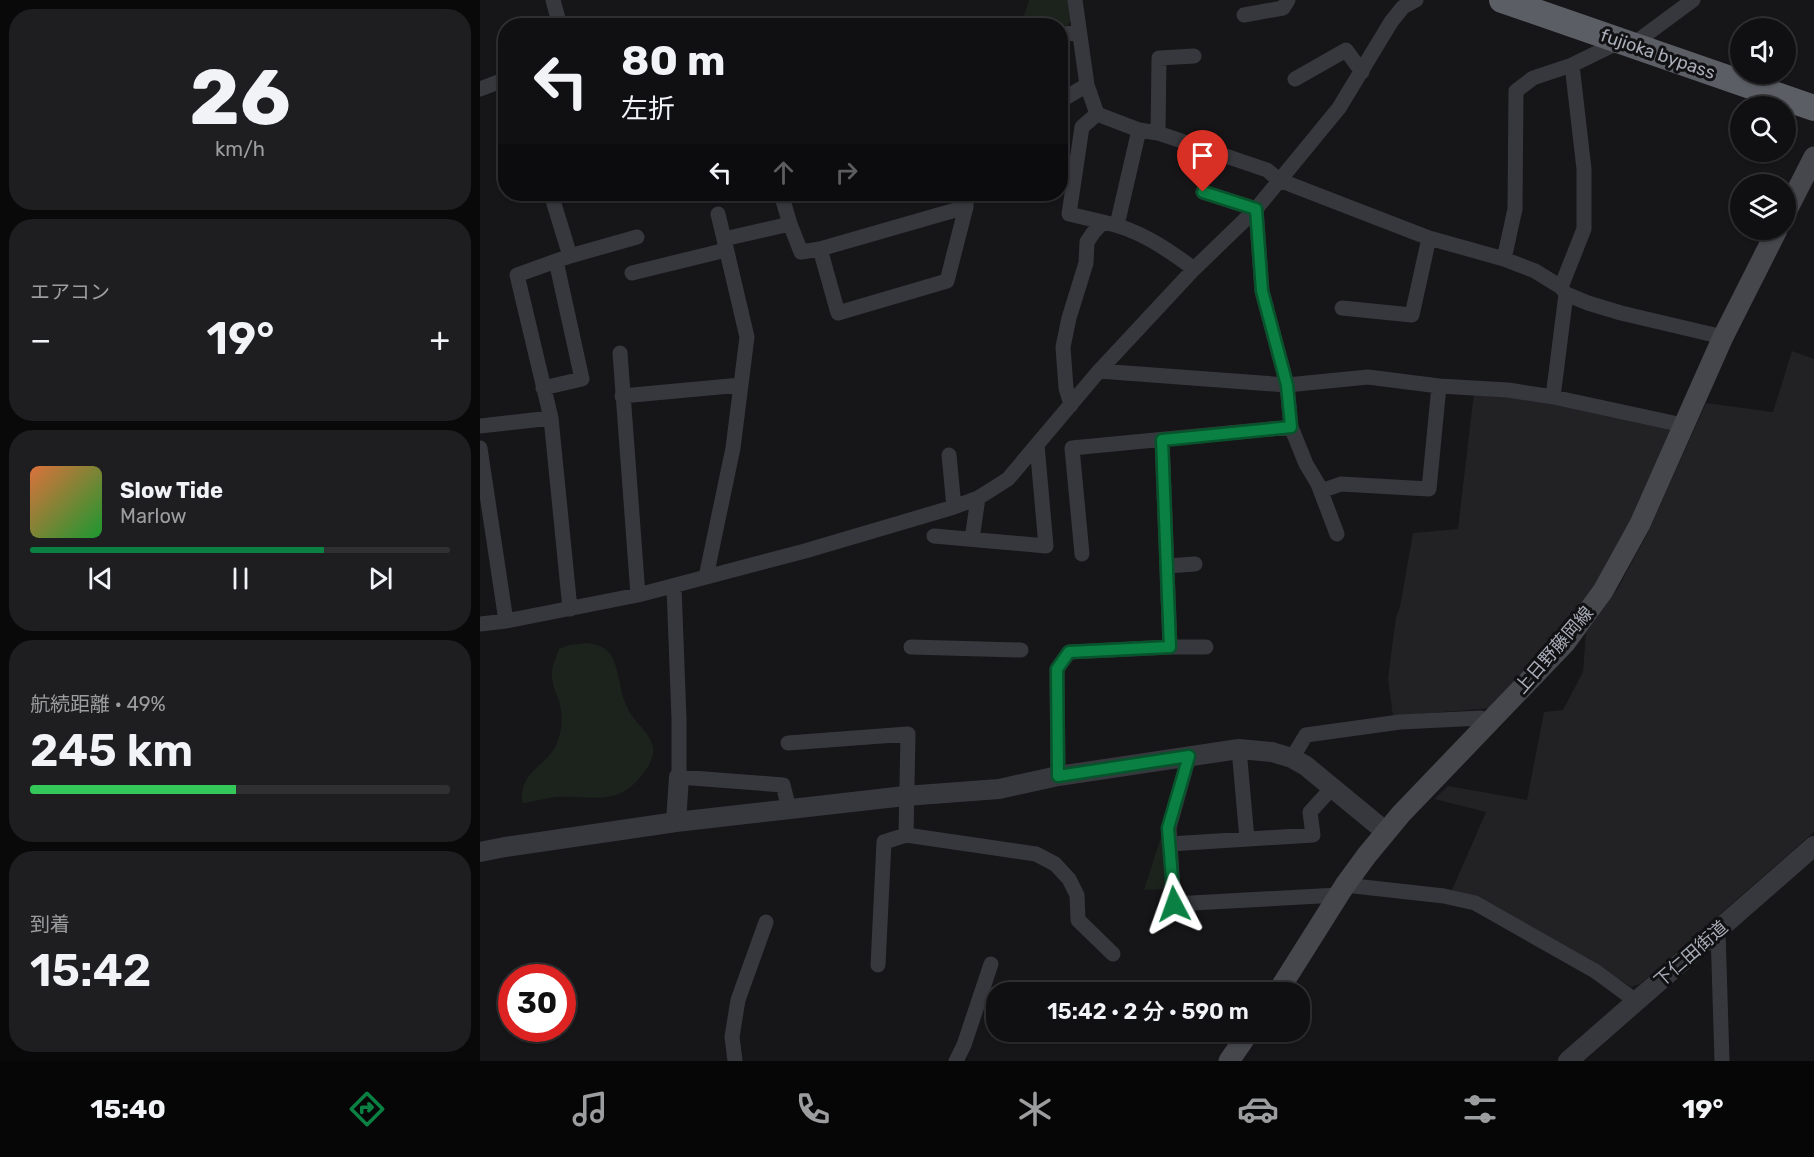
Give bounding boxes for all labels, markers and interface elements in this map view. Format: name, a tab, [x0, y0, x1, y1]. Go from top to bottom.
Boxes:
map controls	[1730, 18, 1796, 240]
button: sound	[1730, 18, 1796, 84]
street label: fujioka bypass	[1598, 24, 1718, 84]
text: 80 m	[621, 36, 725, 86]
icon: left	[522, 42, 600, 120]
text: 26	[189, 51, 291, 144]
text: 左折	[621, 93, 675, 125]
button: search	[1730, 96, 1796, 162]
pin	[1177, 130, 1228, 192]
text: km/h	[215, 137, 265, 161]
icon: arrive	[1186, 139, 1219, 172]
icon: left	[704, 156, 737, 189]
icon: ahead	[767, 156, 800, 189]
icon: right	[830, 156, 863, 189]
button: layers	[1730, 174, 1796, 240]
text: エアコン	[30, 280, 110, 304]
text: 19°	[206, 312, 274, 365]
text: −	[30, 320, 51, 359]
text: +	[429, 320, 450, 359]
text: Slow Tide	[120, 477, 223, 504]
text: Marlow	[120, 504, 187, 528]
icon: previous	[84, 562, 117, 595]
icon: pause	[224, 562, 257, 595]
icon: next	[364, 562, 397, 595]
street label: 上日野藤岡線	[1510, 602, 1598, 698]
text: 航続距離 · 49%	[30, 692, 166, 716]
text: 245 km	[30, 724, 193, 777]
position arrow	[1142, 872, 1206, 936]
text: 到着	[30, 912, 70, 936]
street label: 下仁田街道	[1650, 916, 1732, 992]
text: 15:42	[30, 944, 151, 997]
speed limit sign: 30	[498, 964, 576, 1042]
text: 15:42 · 2 分 · 590 m	[1047, 998, 1249, 1025]
icon: directions	[346, 1088, 388, 1130]
icon: music	[569, 1088, 611, 1130]
icon: phone	[792, 1088, 834, 1130]
icon: climate	[1014, 1088, 1056, 1130]
icon: car	[1237, 1088, 1279, 1130]
icon: filters	[1459, 1088, 1501, 1130]
text: 15:40	[90, 1093, 166, 1125]
text: 19°	[1682, 1093, 1724, 1125]

